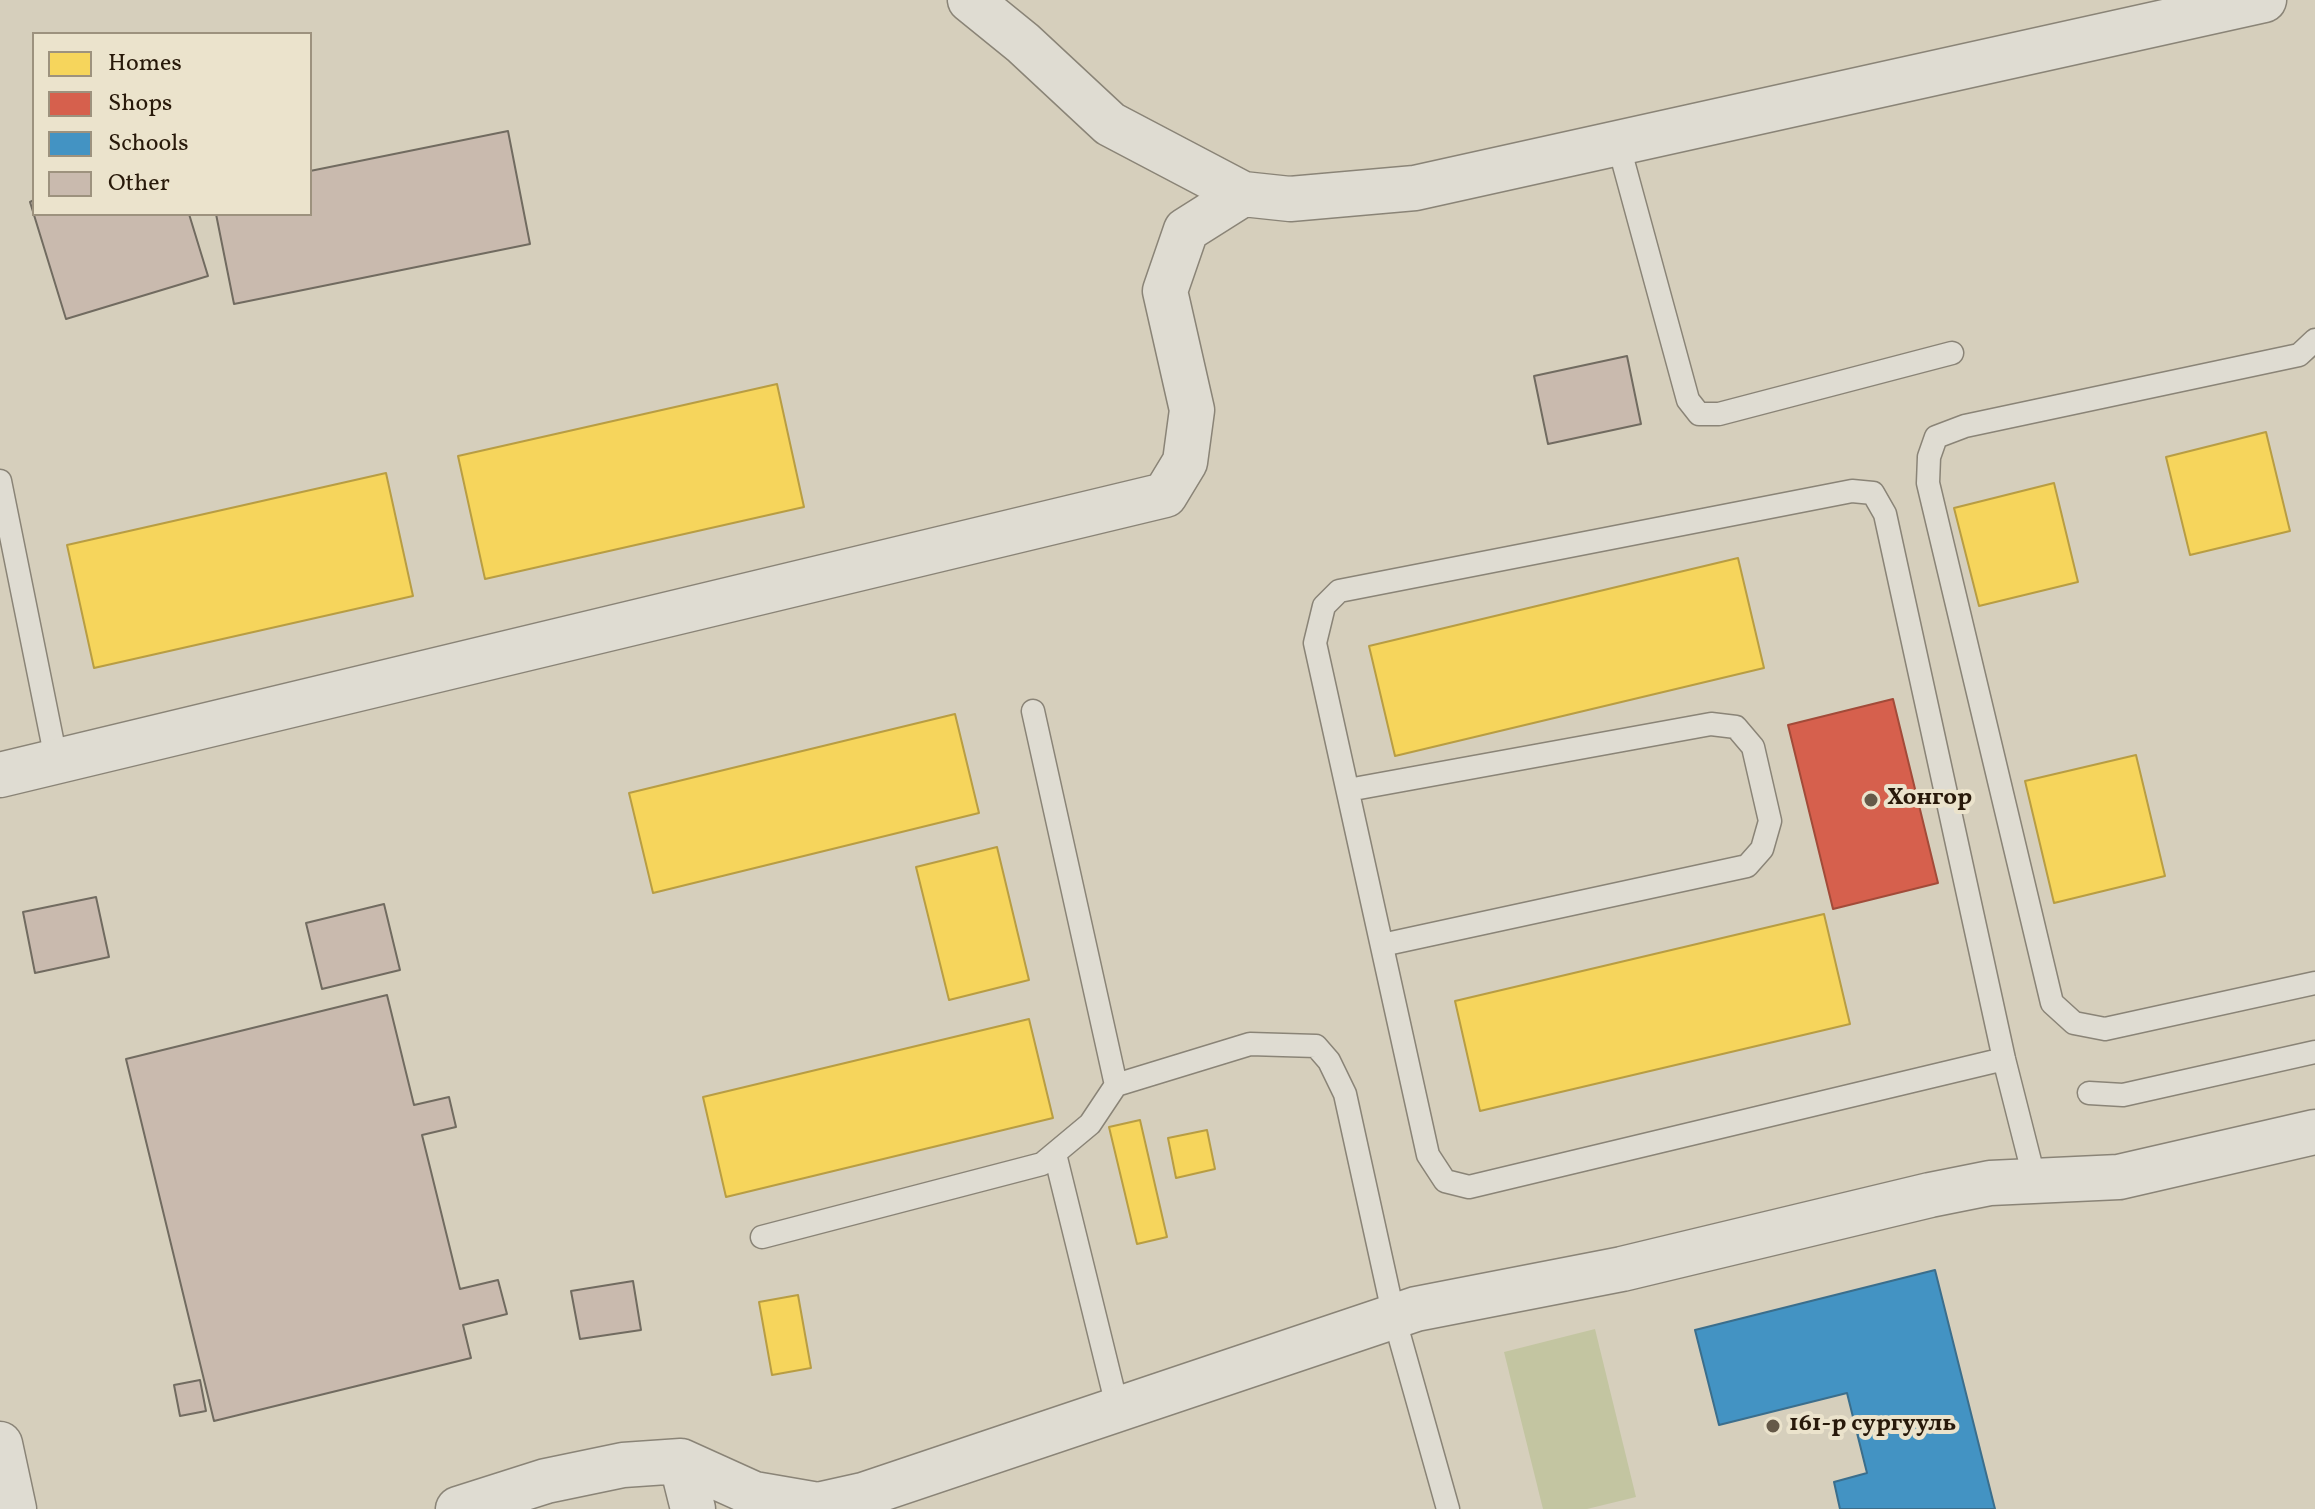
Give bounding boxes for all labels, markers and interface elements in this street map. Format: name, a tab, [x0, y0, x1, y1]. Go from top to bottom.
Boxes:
legend	[32, 32, 312, 216]
text: Homes	[108, 47, 182, 81]
text: Shops	[108, 87, 172, 121]
text: Schools	[108, 127, 188, 161]
text: Other	[108, 167, 170, 201]
place label: Хонгор	[1887, 786, 1972, 814]
marker: Хонгор	[1862, 791, 1880, 809]
place label: 161-р сургууль	[1789, 1412, 1956, 1440]
marker: 161-р сургууль	[1764, 1417, 1782, 1435]

